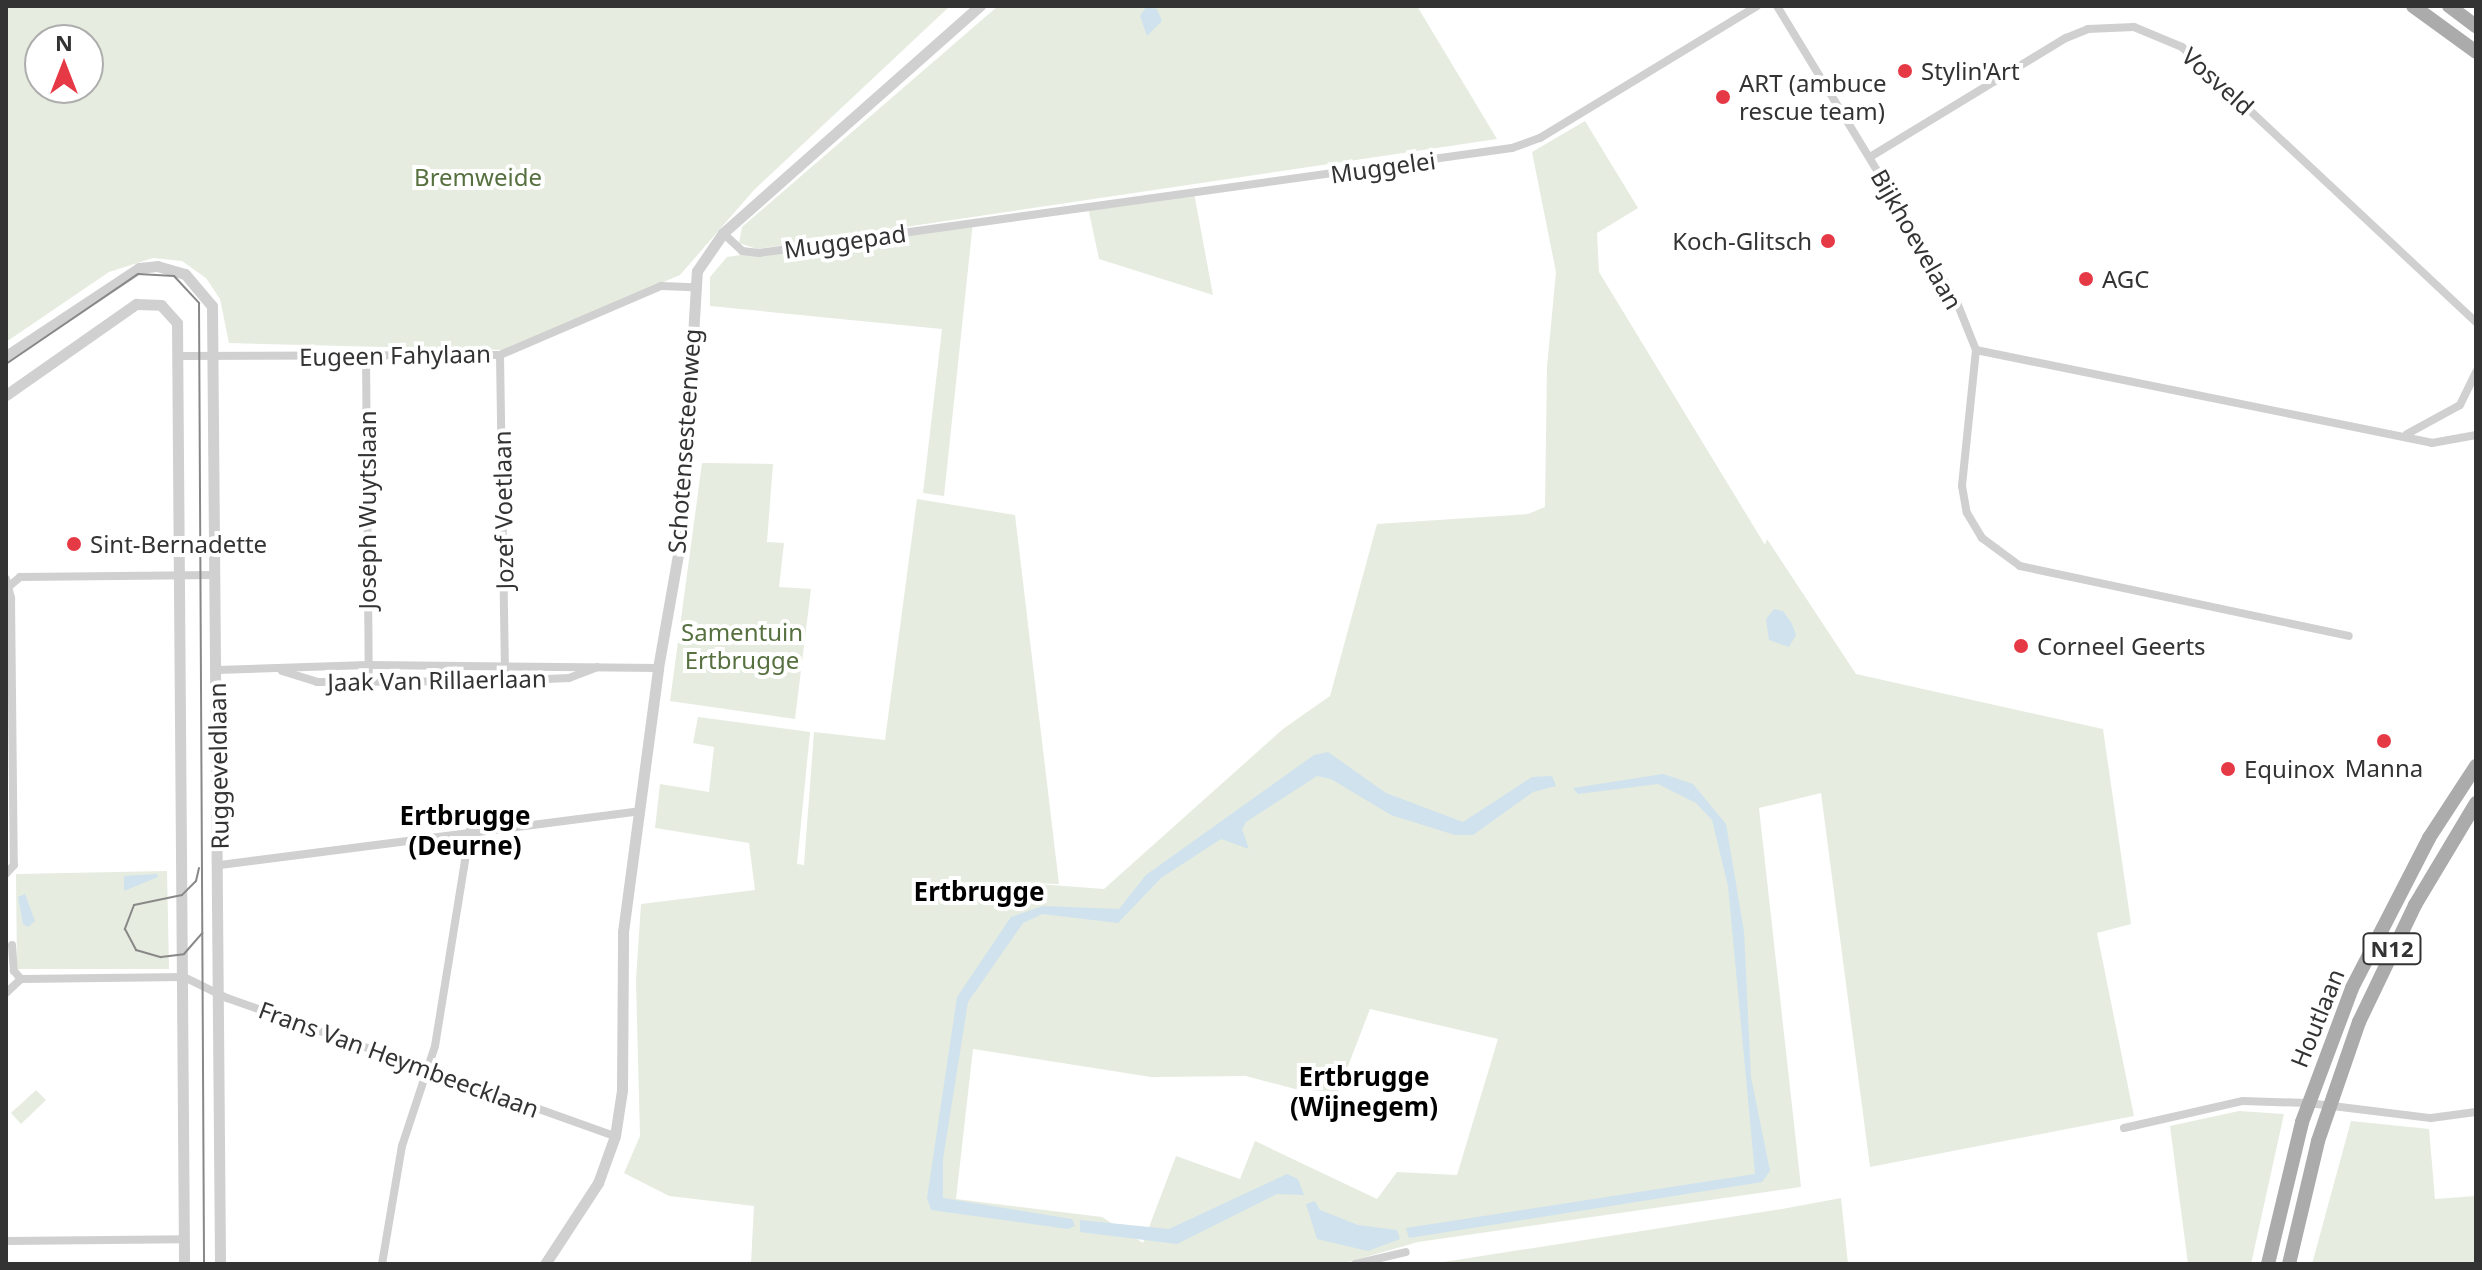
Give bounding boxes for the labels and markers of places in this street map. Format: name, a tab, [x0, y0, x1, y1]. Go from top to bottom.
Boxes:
place label: Stylin'Art	[1921, 57, 2020, 85]
marker: Stylin'Art	[1896, 62, 1914, 80]
place label: ART (ambuce rescue team)	[1739, 69, 1887, 125]
marker: ART (ambuce rescue team)	[1714, 88, 1732, 106]
place label: Koch-Glitsch	[1672, 227, 1812, 255]
marker: Koch-Glitsch	[1819, 232, 1837, 250]
place label: AGC	[2102, 265, 2149, 293]
marker: AGC	[2077, 270, 2095, 288]
place label: Sint-Bernadette	[90, 530, 267, 558]
marker: Sint-Bernadette	[65, 535, 83, 553]
place label: Corneel Geerts	[2037, 632, 2206, 660]
marker: Corneel Geerts	[2012, 637, 2030, 655]
marker: Manna	[2375, 732, 2393, 750]
place label: Manna	[2345, 754, 2423, 782]
place label: Equinox	[2244, 755, 2335, 783]
marker: Equinox	[2219, 760, 2237, 778]

